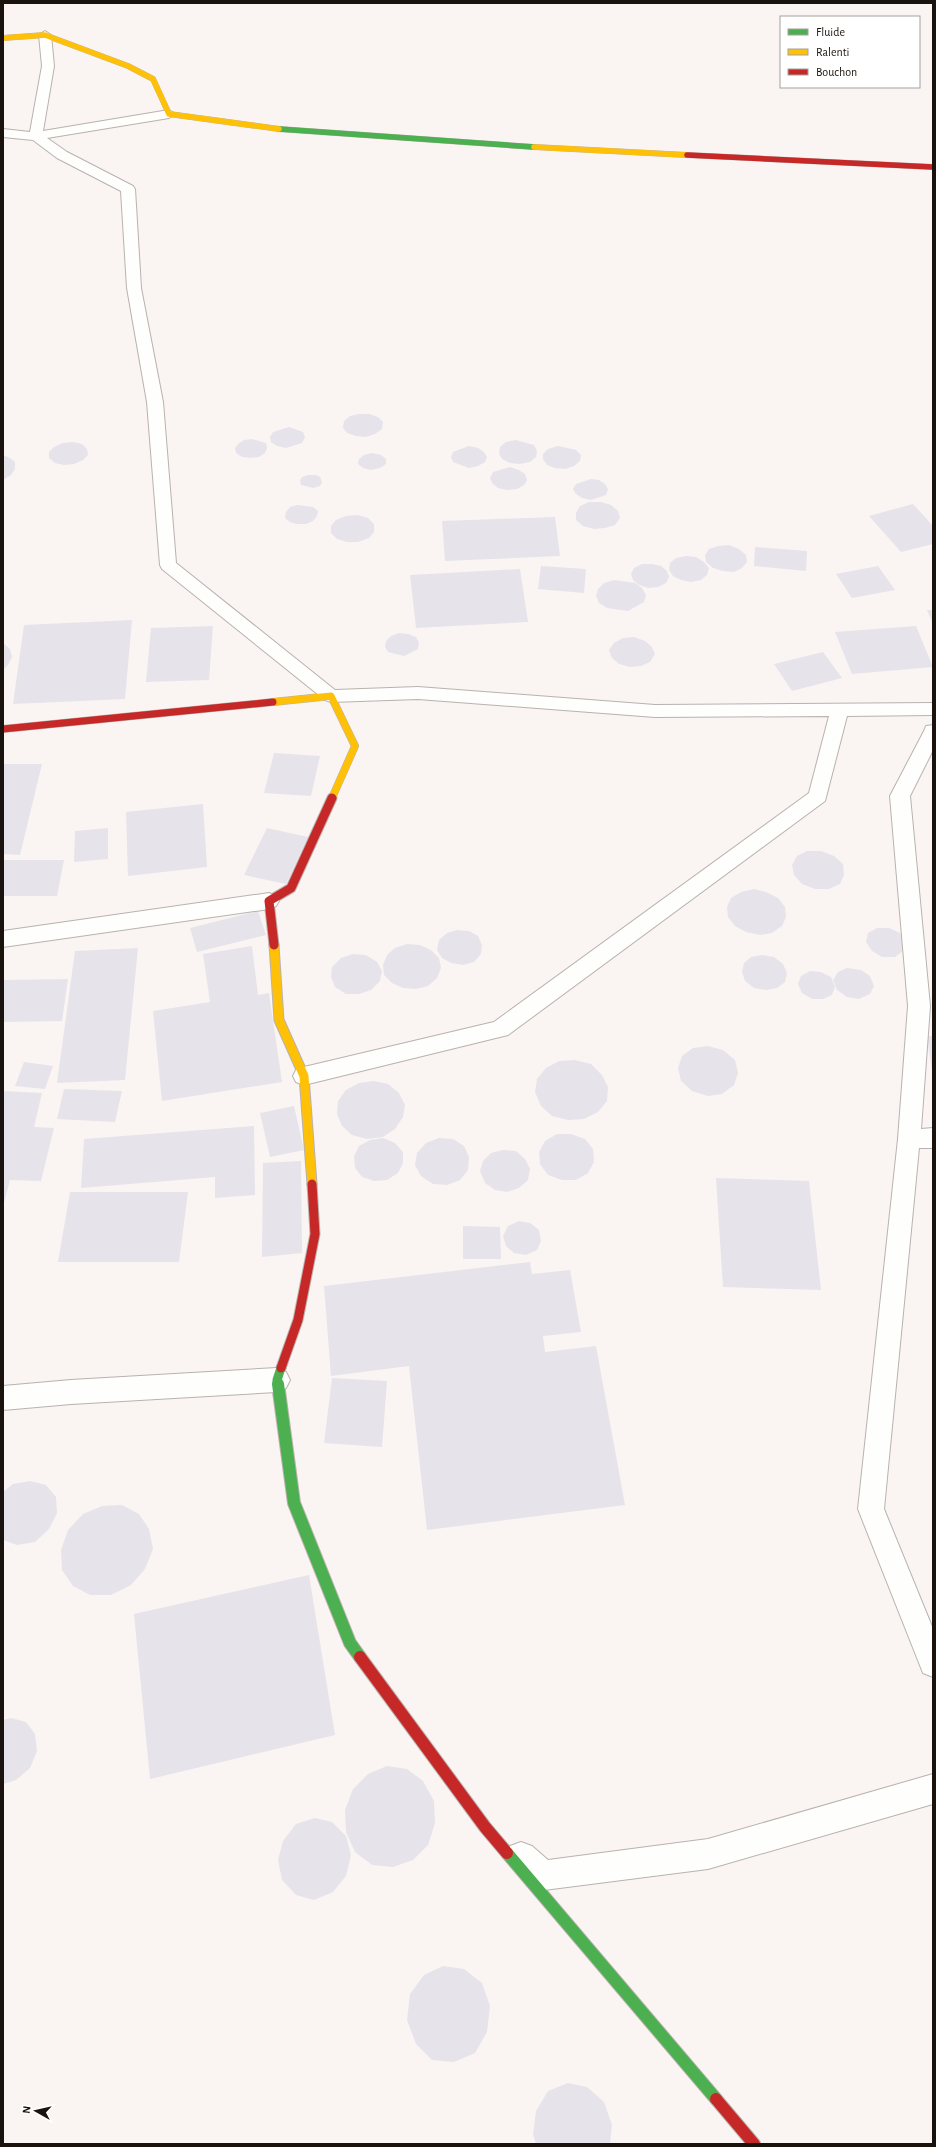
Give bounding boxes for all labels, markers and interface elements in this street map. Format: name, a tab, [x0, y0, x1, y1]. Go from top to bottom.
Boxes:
legend	[780, 16, 920, 88]
text: Fluide	[816, 26, 845, 38]
text: Ralenti	[816, 46, 849, 58]
text: Bouchon	[816, 66, 857, 78]
north arrow	[16, 2091, 56, 2131]
text: N	[21, 2105, 33, 2114]

